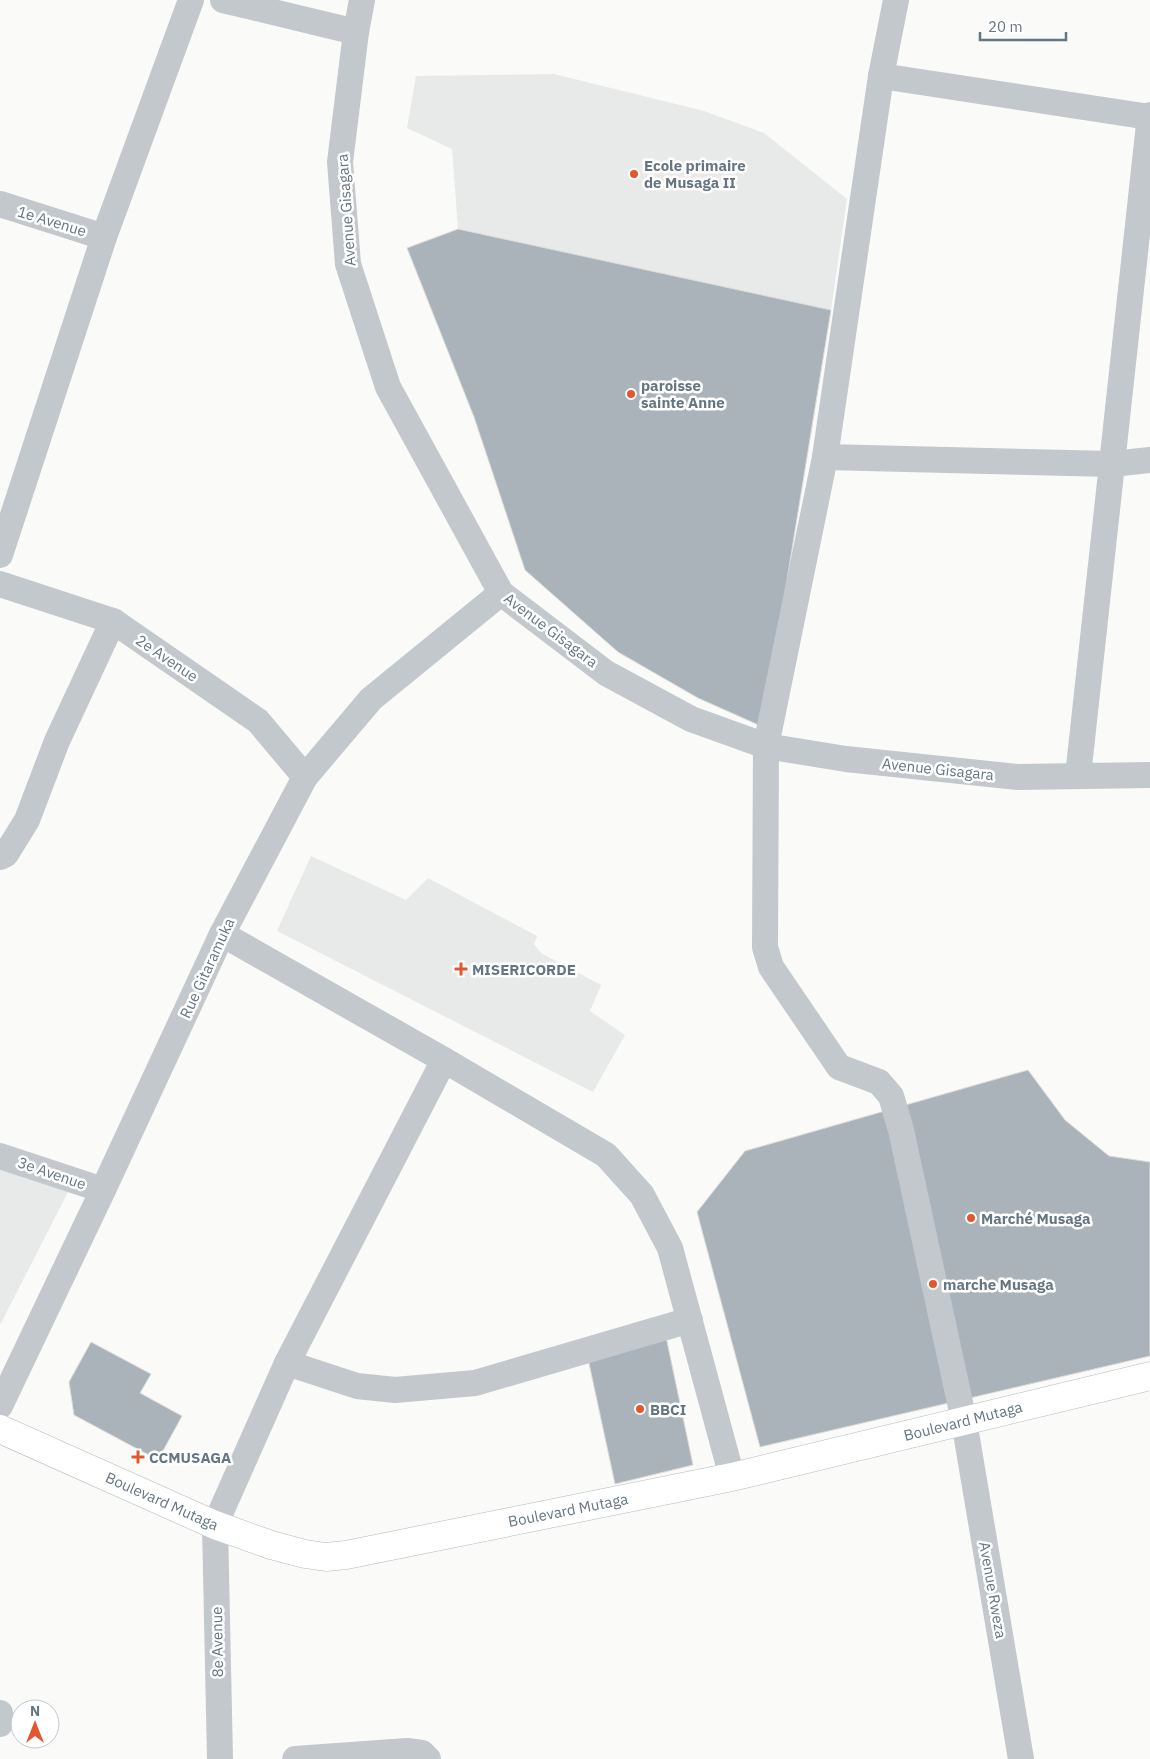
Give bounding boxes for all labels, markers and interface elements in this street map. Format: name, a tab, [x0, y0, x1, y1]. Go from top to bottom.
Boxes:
scale bar	[980, 10, 1066, 42]
text: 20 m	[988, 17, 1023, 36]
street label: Avenue Gisagara	[333, 153, 359, 267]
place label: Ecole primaire de Musaga II	[644, 156, 746, 192]
marker: Ecole primaire de Musaga II	[628, 168, 640, 180]
street label: 1e Avenue	[15, 202, 89, 240]
place label: paroisse sainte Anne	[641, 376, 725, 412]
marker: paroisse sainte Anne	[625, 388, 637, 400]
street label: Avenue Gisagara	[500, 589, 602, 671]
street label: 2e Avenue	[132, 630, 202, 686]
street label: Avenue Gisagara	[881, 754, 995, 784]
street label: Rue Gitaramuka	[176, 915, 238, 1021]
place label: MISERICORDE	[472, 960, 576, 979]
marker: MISERICORDE	[454, 962, 468, 976]
street label: 3e Avenue	[15, 1152, 89, 1194]
place label: Marché Musaga	[981, 1209, 1091, 1228]
marker: Marché Musaga	[965, 1212, 977, 1224]
place label: marche Musaga	[943, 1275, 1054, 1294]
marker: marche Musaga	[927, 1278, 939, 1290]
street label: Boulevard Mutaga	[902, 1397, 1024, 1445]
place label: BBCI	[650, 1400, 686, 1419]
marker: BBCI	[634, 1403, 646, 1415]
place label: CCMUSAGA	[149, 1448, 231, 1467]
marker: CCMUSAGA	[131, 1450, 145, 1464]
street label: Boulevard Mutaga	[103, 1468, 221, 1534]
street label: Boulevard Mutaga	[506, 1489, 630, 1531]
street label: Avenue Rweza	[975, 1540, 1011, 1640]
street label: 8e Avenue	[207, 1606, 227, 1678]
north arrow	[10, 1699, 60, 1749]
text: N	[30, 1702, 40, 1720]

